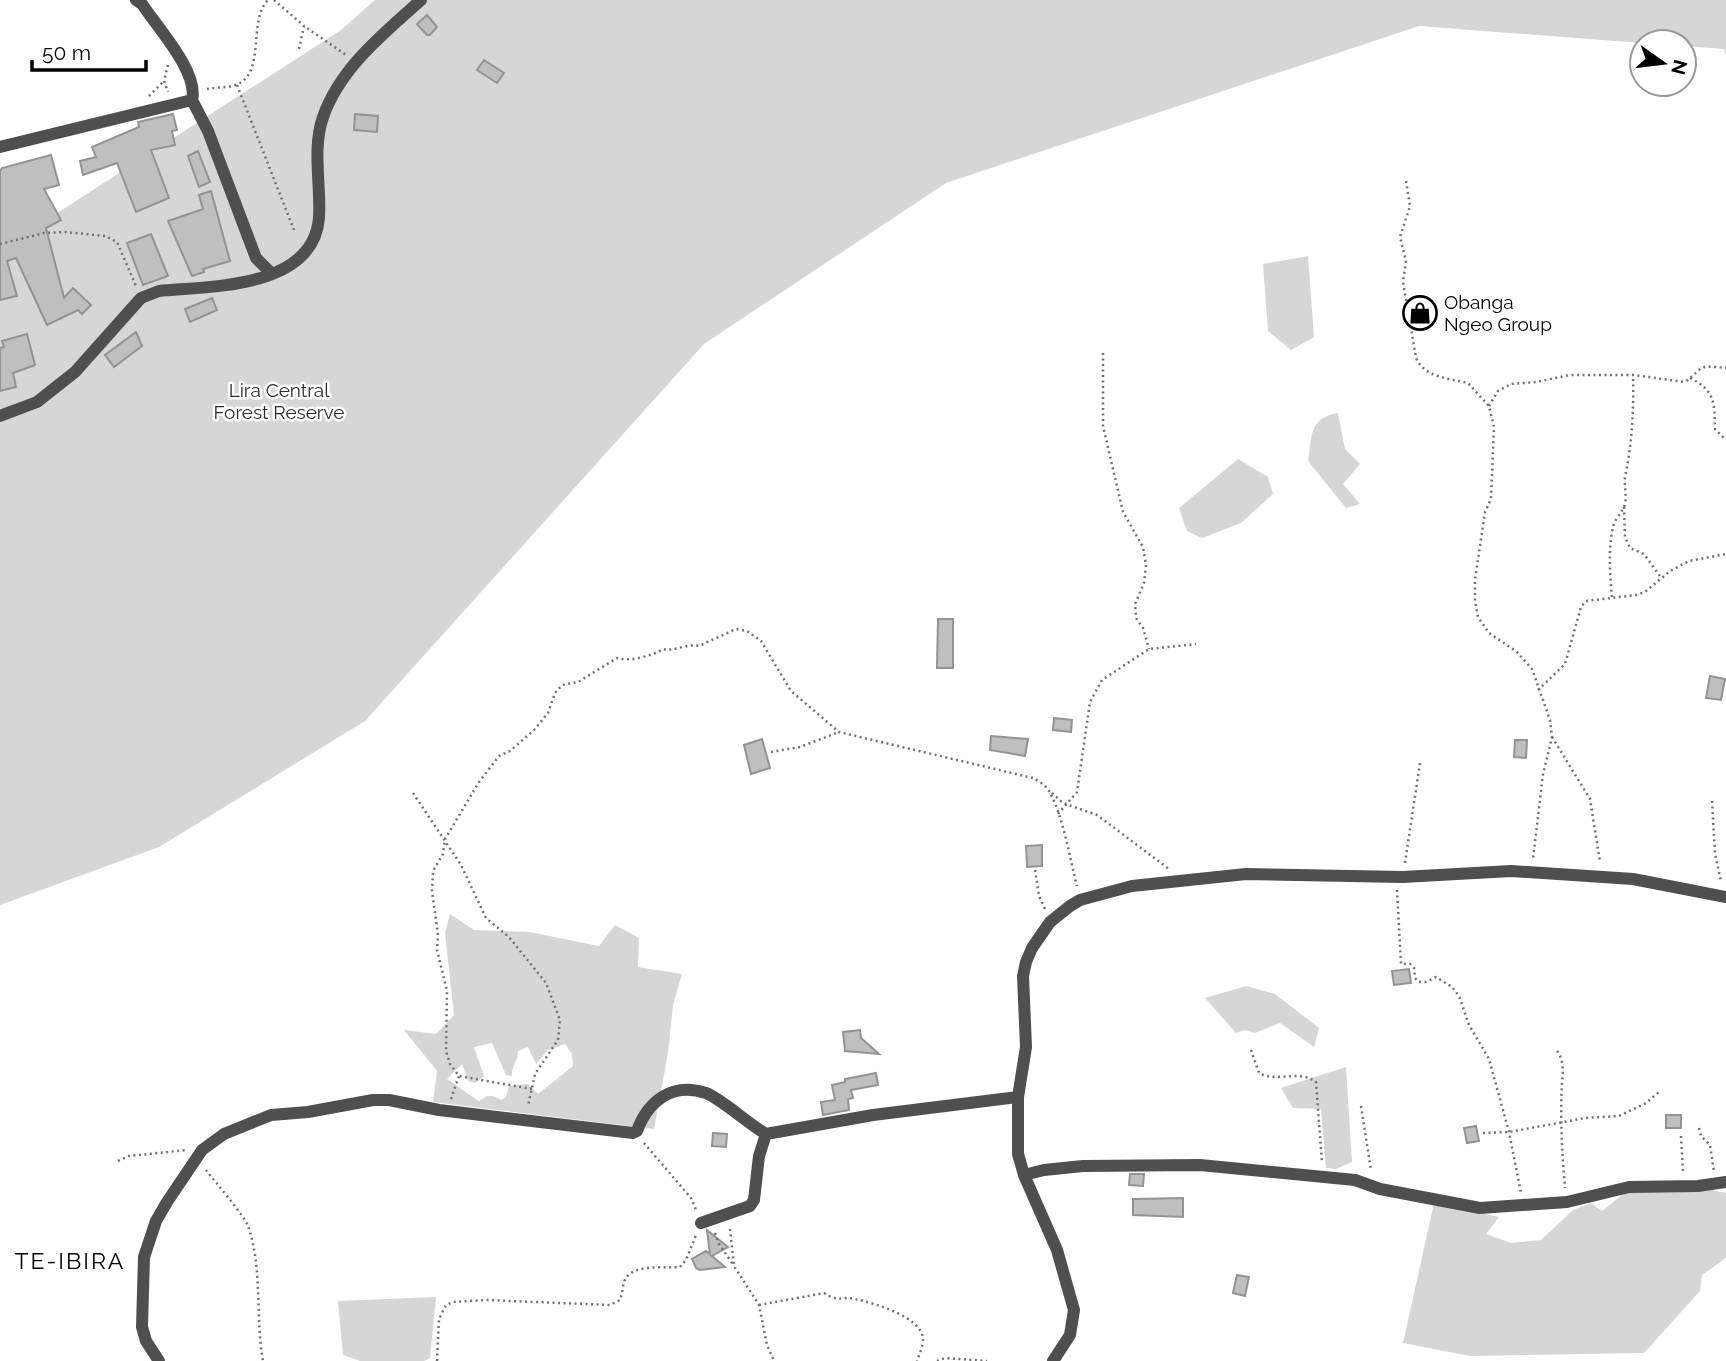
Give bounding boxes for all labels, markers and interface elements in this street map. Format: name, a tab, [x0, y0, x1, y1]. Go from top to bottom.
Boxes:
scale bar	[32, 28, 145, 72]
north arrow	[1628, 28, 1698, 98]
text: 50 m	[42, 40, 91, 65]
text: N	[1667, 57, 1692, 77]
place label: Obanga Ngeo Group	[1444, 291, 1552, 335]
shop icon: Obanga Ngeo Group	[1401, 294, 1439, 332]
park label: Lira Central Forest Reserve	[214, 379, 344, 423]
district label: TE-IBIRA	[15, 1247, 125, 1274]

